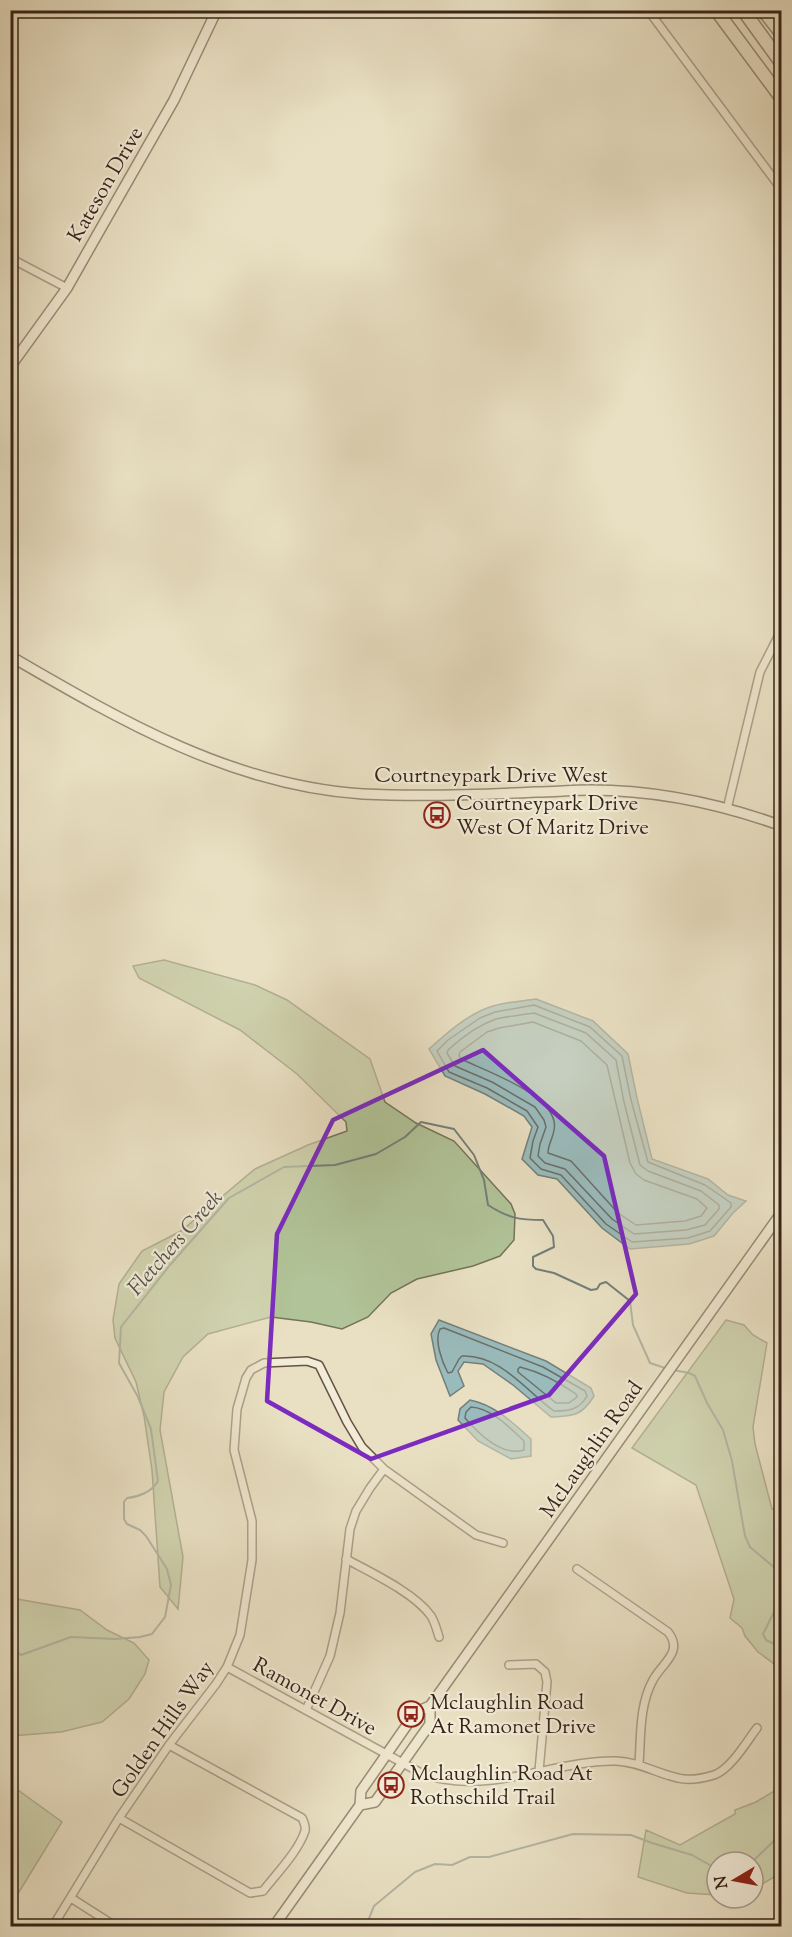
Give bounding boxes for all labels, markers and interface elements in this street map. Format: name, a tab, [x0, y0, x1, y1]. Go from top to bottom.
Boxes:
street label: Kateson Drive	[62, 122, 152, 248]
street label: Courtneypark Drive West	[374, 762, 608, 792]
place label: Courtneypark Drive West Of Maritz Drive	[456, 790, 649, 844]
bus stop icon: Courtneypark Drive West Of Maritz Drive	[422, 800, 452, 830]
water label: Fletchers Creek	[121, 1184, 231, 1304]
street label: McLaughlin Road	[534, 1375, 651, 1525]
street label: Ramonet Drive	[247, 1651, 381, 1744]
street label: Golden Hills Way	[105, 1655, 223, 1805]
place label: Mclaughlin Road At Ramonet Drive	[430, 1689, 596, 1743]
bus stop icon: Mclaughlin Road At Ramonet Drive	[396, 1699, 426, 1729]
place label: Mclaughlin Road At Rothschild Trail	[410, 1760, 593, 1814]
bus stop icon: Mclaughlin Road At Rothschild Trail	[376, 1770, 406, 1800]
north arrow	[705, 1850, 765, 1910]
text: N	[710, 1874, 735, 1890]

